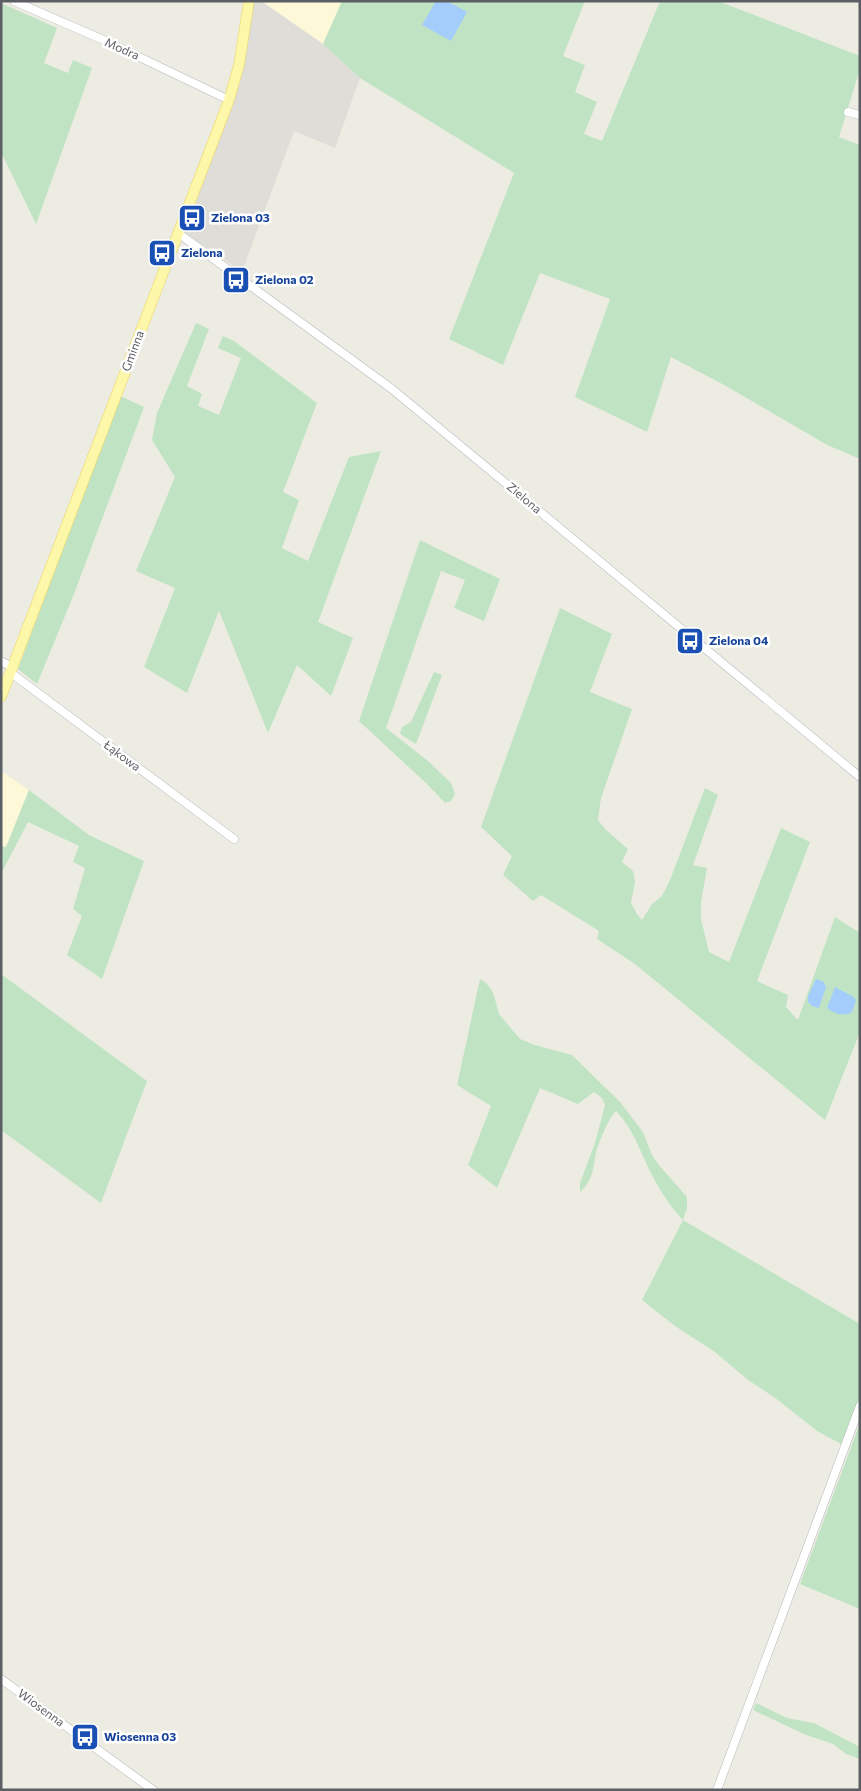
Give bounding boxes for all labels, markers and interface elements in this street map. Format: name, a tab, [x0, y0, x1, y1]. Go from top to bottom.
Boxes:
street label: Modra	[103, 34, 142, 62]
bus stop icon: Zielona 03	[177, 203, 207, 233]
place label: Zielona 03	[211, 210, 270, 224]
bus stop icon: Zielona	[147, 238, 177, 268]
place label: Zielona	[181, 245, 223, 259]
bus stop icon: Zielona 02	[221, 265, 251, 295]
place label: Zielona 02	[255, 272, 314, 286]
street label: Gminna	[118, 328, 146, 373]
street label: Zielona	[504, 479, 545, 516]
bus stop icon: Zielona 04	[675, 626, 705, 656]
place label: Zielona 04	[709, 633, 769, 647]
street label: Łąkowa	[101, 736, 144, 773]
street label: Wiosenna	[16, 1686, 68, 1729]
bus stop icon: Wiosenna 03	[70, 1722, 100, 1752]
place label: Wiosenna 03	[104, 1729, 176, 1743]

